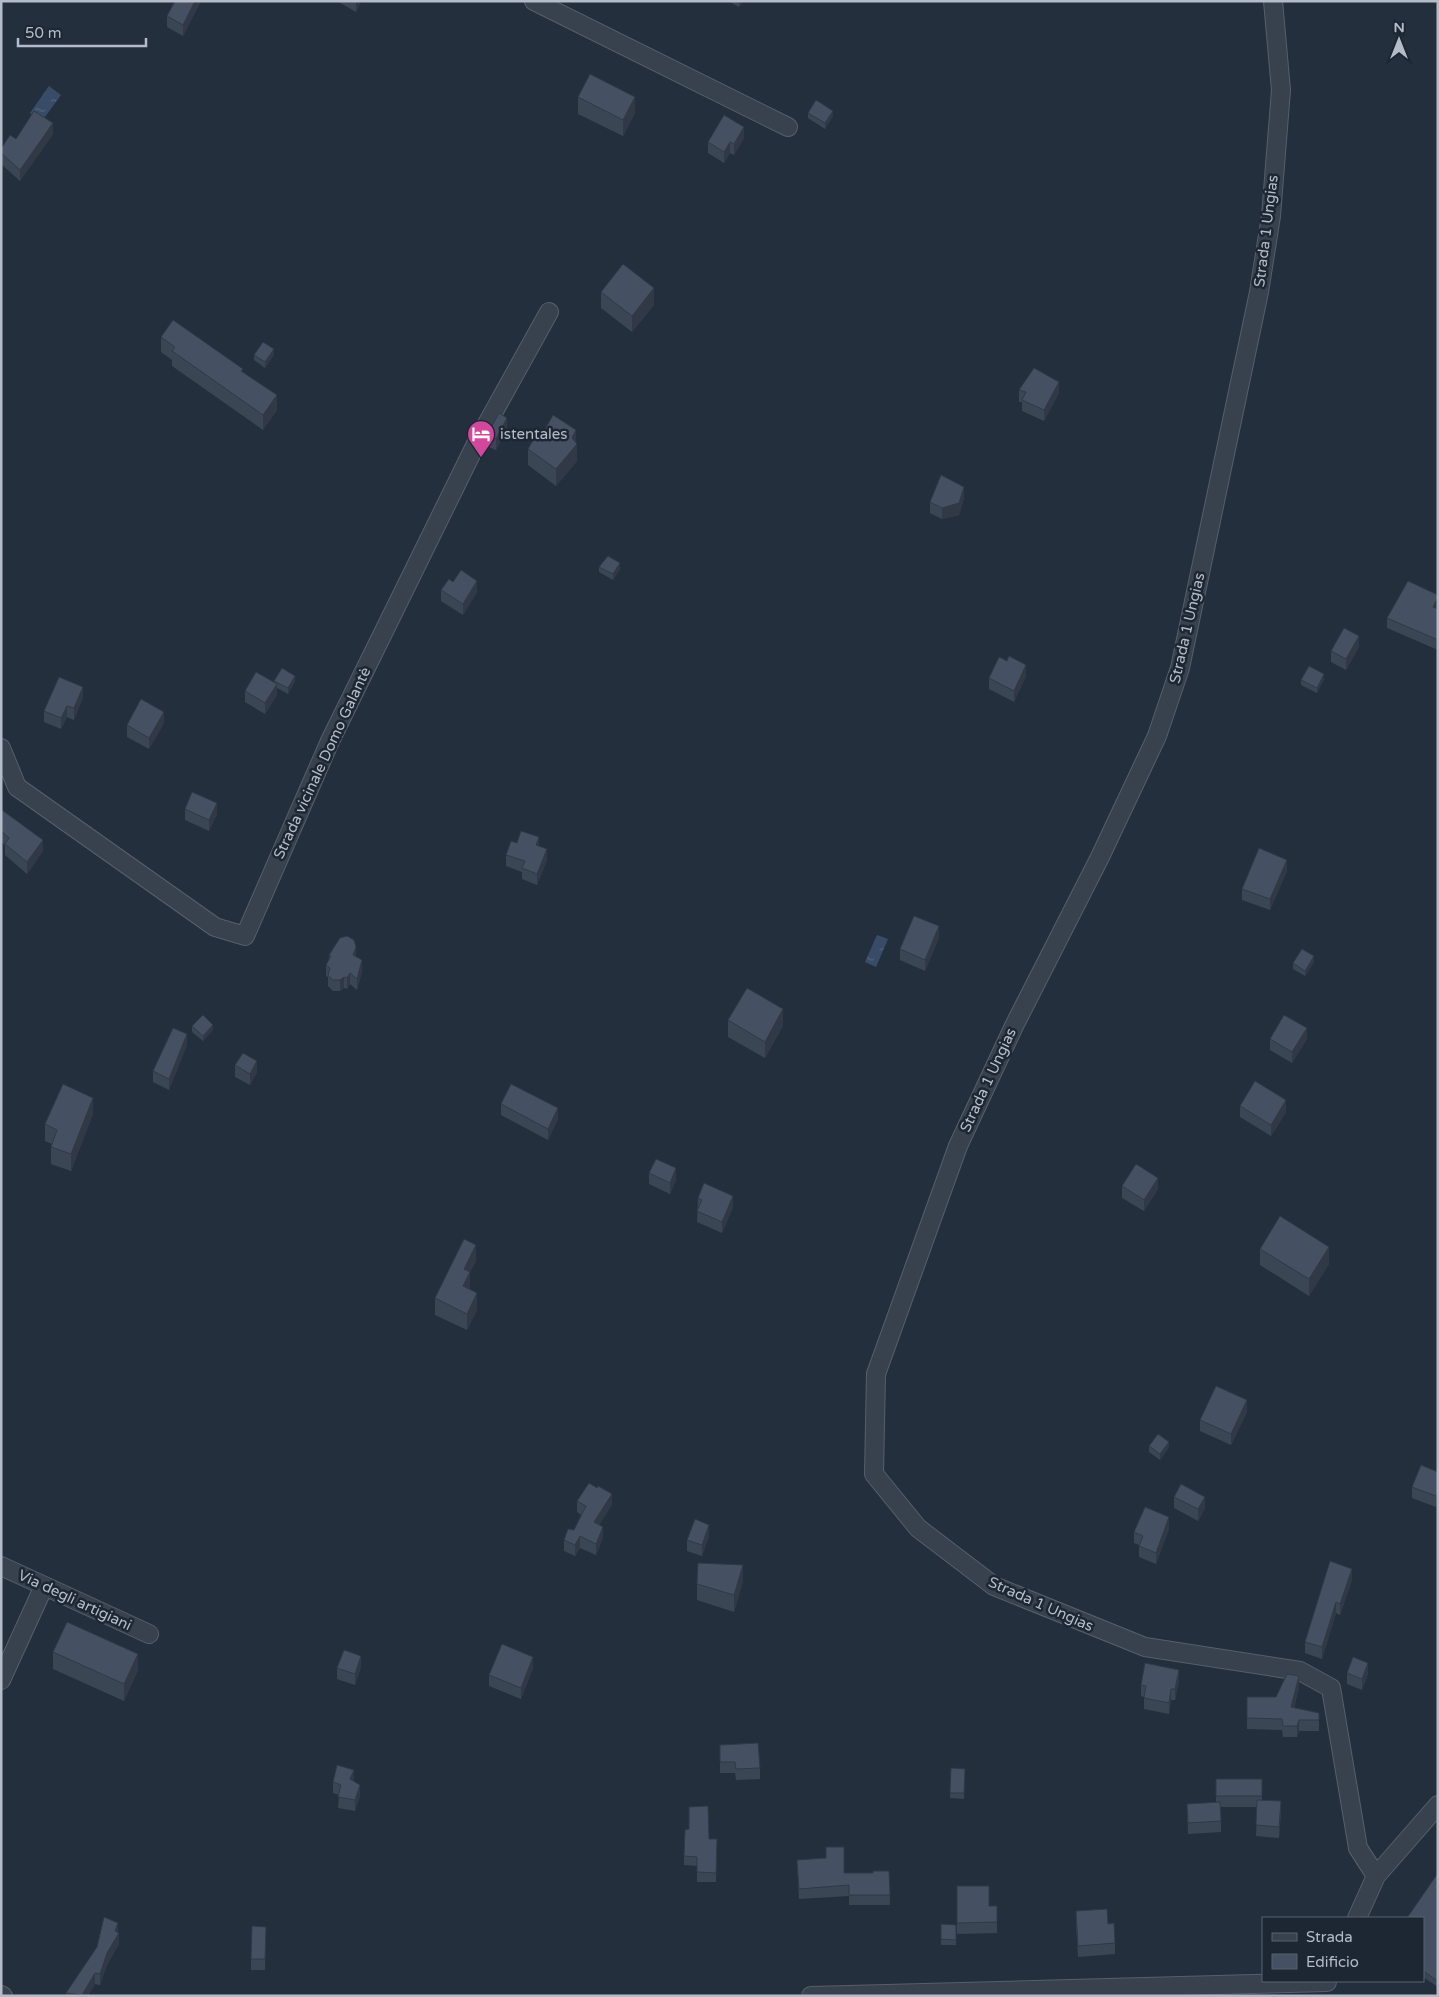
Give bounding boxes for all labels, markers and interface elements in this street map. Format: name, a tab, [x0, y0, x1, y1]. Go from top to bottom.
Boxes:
scale bar	[18, 15, 145, 47]
north arrow	[1374, 15, 1424, 65]
text: N	[1393, 19, 1405, 36]
text: 50 m	[25, 24, 62, 42]
street label: Strada 1 Ungias	[1250, 174, 1282, 288]
hotel icon: istentales	[466, 419, 496, 458]
place label: istentales	[500, 425, 568, 443]
street label: Strada 1 Ungias	[1166, 571, 1208, 685]
street label: Strada vicinale Domo Galantè	[270, 664, 374, 862]
street label: Strada 1 Ungias	[956, 1025, 1020, 1135]
street label: Via degli artigiani	[15, 1566, 135, 1634]
street label: Strada 1 Ungias	[986, 1573, 1096, 1635]
legend	[1262, 1917, 1424, 1982]
text: Strada	[1306, 1928, 1353, 1946]
text: Edificio	[1306, 1953, 1359, 1971]

